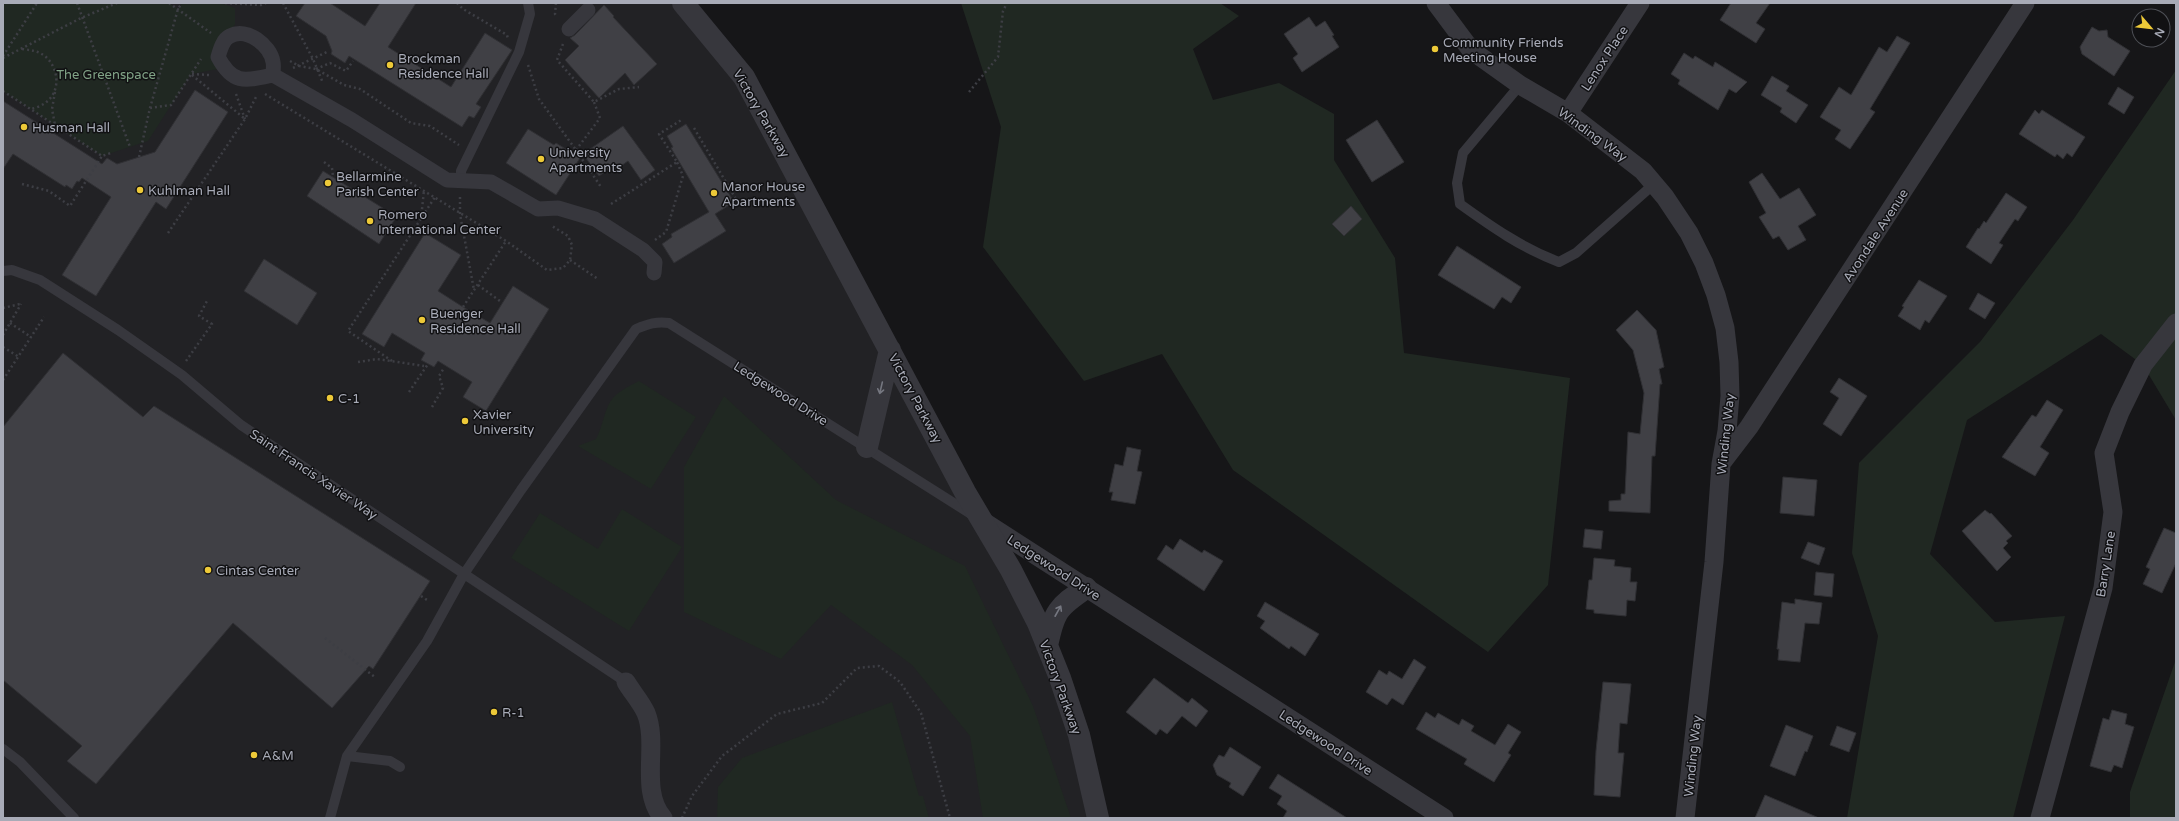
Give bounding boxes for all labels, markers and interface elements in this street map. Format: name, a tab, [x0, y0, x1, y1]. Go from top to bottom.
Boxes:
north arrow	[2131, 8, 2171, 48]
street label: Lenox Place	[1578, 23, 1632, 94]
text: N	[2152, 26, 2167, 39]
place label: Community Friends Meeting House	[1443, 35, 1563, 66]
marker: Community Friends Meeting House	[1430, 44, 1440, 54]
place label: Brockman Residence Hall	[398, 51, 489, 82]
marker: Brockman Residence Hall	[385, 60, 395, 70]
street label: Victory Parkway	[729, 66, 793, 161]
park label: The Greenspace	[56, 67, 156, 83]
street label: Winding Way	[1555, 104, 1630, 165]
place label: Husman Hall	[32, 120, 110, 136]
marker: Husman Hall	[19, 122, 29, 132]
place label: University Apartments	[549, 145, 622, 176]
marker: University Apartments	[536, 154, 546, 164]
place label: Bellarmine Parish Center	[336, 169, 419, 200]
marker: Bellarmine Parish Center	[323, 178, 333, 188]
place label: Manor House Apartments	[722, 179, 805, 210]
place label: Kuhlman Hall	[148, 183, 230, 199]
marker: Kuhlman Hall	[135, 185, 145, 195]
street label: Avondale Avenue	[1840, 186, 1912, 285]
marker: Manor House Apartments	[709, 188, 719, 198]
place label: Romero International Center	[378, 207, 501, 238]
marker: Romero International Center	[365, 216, 375, 226]
place label: Buenger Residence Hall	[430, 306, 521, 337]
marker: Buenger Residence Hall	[417, 315, 427, 325]
street label: Victory Parkway	[885, 351, 946, 446]
street label: Ledgewood Drive	[730, 358, 831, 429]
one-way arrow	[876, 381, 884, 394]
place label: C-1	[338, 391, 360, 407]
marker: C-1	[325, 393, 335, 403]
street label: Winding Way	[1714, 393, 1738, 476]
place label: Xavier University	[473, 407, 534, 438]
marker: Xavier University	[460, 416, 470, 426]
street label: Saint Francis Xavier Way	[247, 426, 380, 524]
street label: Barry Lane	[2093, 530, 2119, 598]
street label: Ledgewood Drive	[1004, 532, 1103, 604]
place label: Cintas Center	[216, 563, 299, 579]
marker: Cintas Center	[203, 565, 213, 575]
one-way arrow	[1055, 605, 1063, 617]
street label: Victory Parkway	[1036, 638, 1085, 737]
place label: R-1	[502, 705, 525, 721]
marker: R-1	[489, 707, 499, 717]
street label: Ledgewood Drive	[1276, 707, 1375, 779]
street label: Winding Way	[1681, 715, 1705, 798]
place label: A&M	[262, 748, 294, 764]
marker: A&M	[249, 750, 259, 760]

